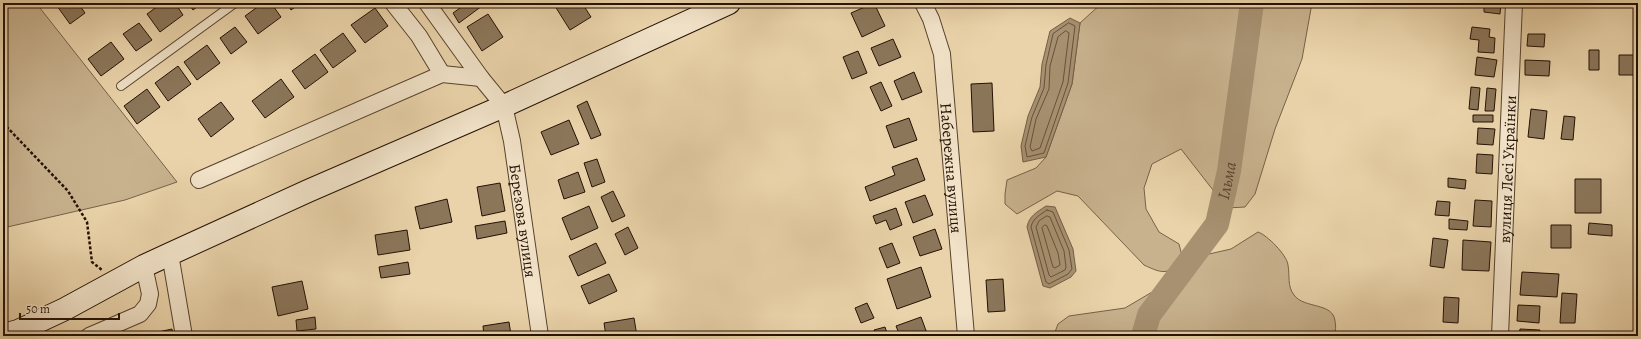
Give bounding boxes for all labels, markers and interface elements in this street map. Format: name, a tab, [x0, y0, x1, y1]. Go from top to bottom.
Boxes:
street label: вулиця Лесі Українки	[1494, 95, 1522, 244]
street label: Набережна вулиця	[934, 102, 967, 235]
water label: Ільма	[1212, 160, 1242, 202]
street label: Березова вулиця	[503, 163, 542, 279]
scale bar	[20, 295, 119, 321]
text: 50 m	[26, 301, 50, 317]

